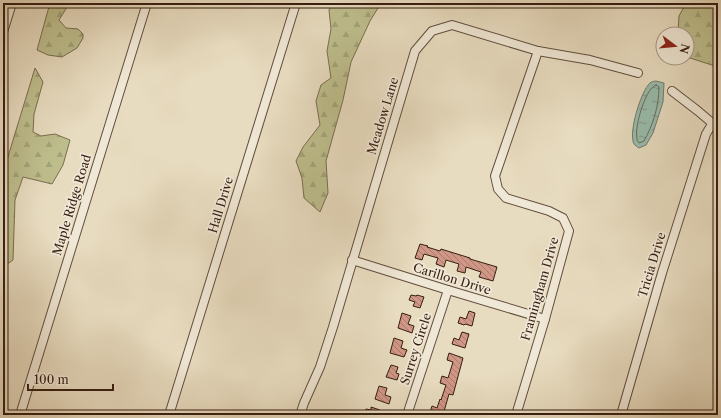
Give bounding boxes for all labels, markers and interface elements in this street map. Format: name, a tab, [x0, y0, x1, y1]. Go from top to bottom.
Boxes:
north arrow	[655, 26, 695, 66]
text: N	[676, 42, 693, 56]
street label: Meadow Lane	[364, 75, 402, 156]
street label: Maple Ridge Road	[49, 152, 94, 257]
street label: Hall Drive	[205, 175, 236, 235]
street label: Tricia Drive	[634, 230, 669, 299]
street label: Framingham Drive	[518, 235, 562, 342]
street label: Carillon Drive	[411, 260, 493, 298]
street label: Surrey Circle	[397, 311, 434, 387]
scale bar	[28, 366, 113, 392]
text: 100 m	[34, 372, 69, 387]

